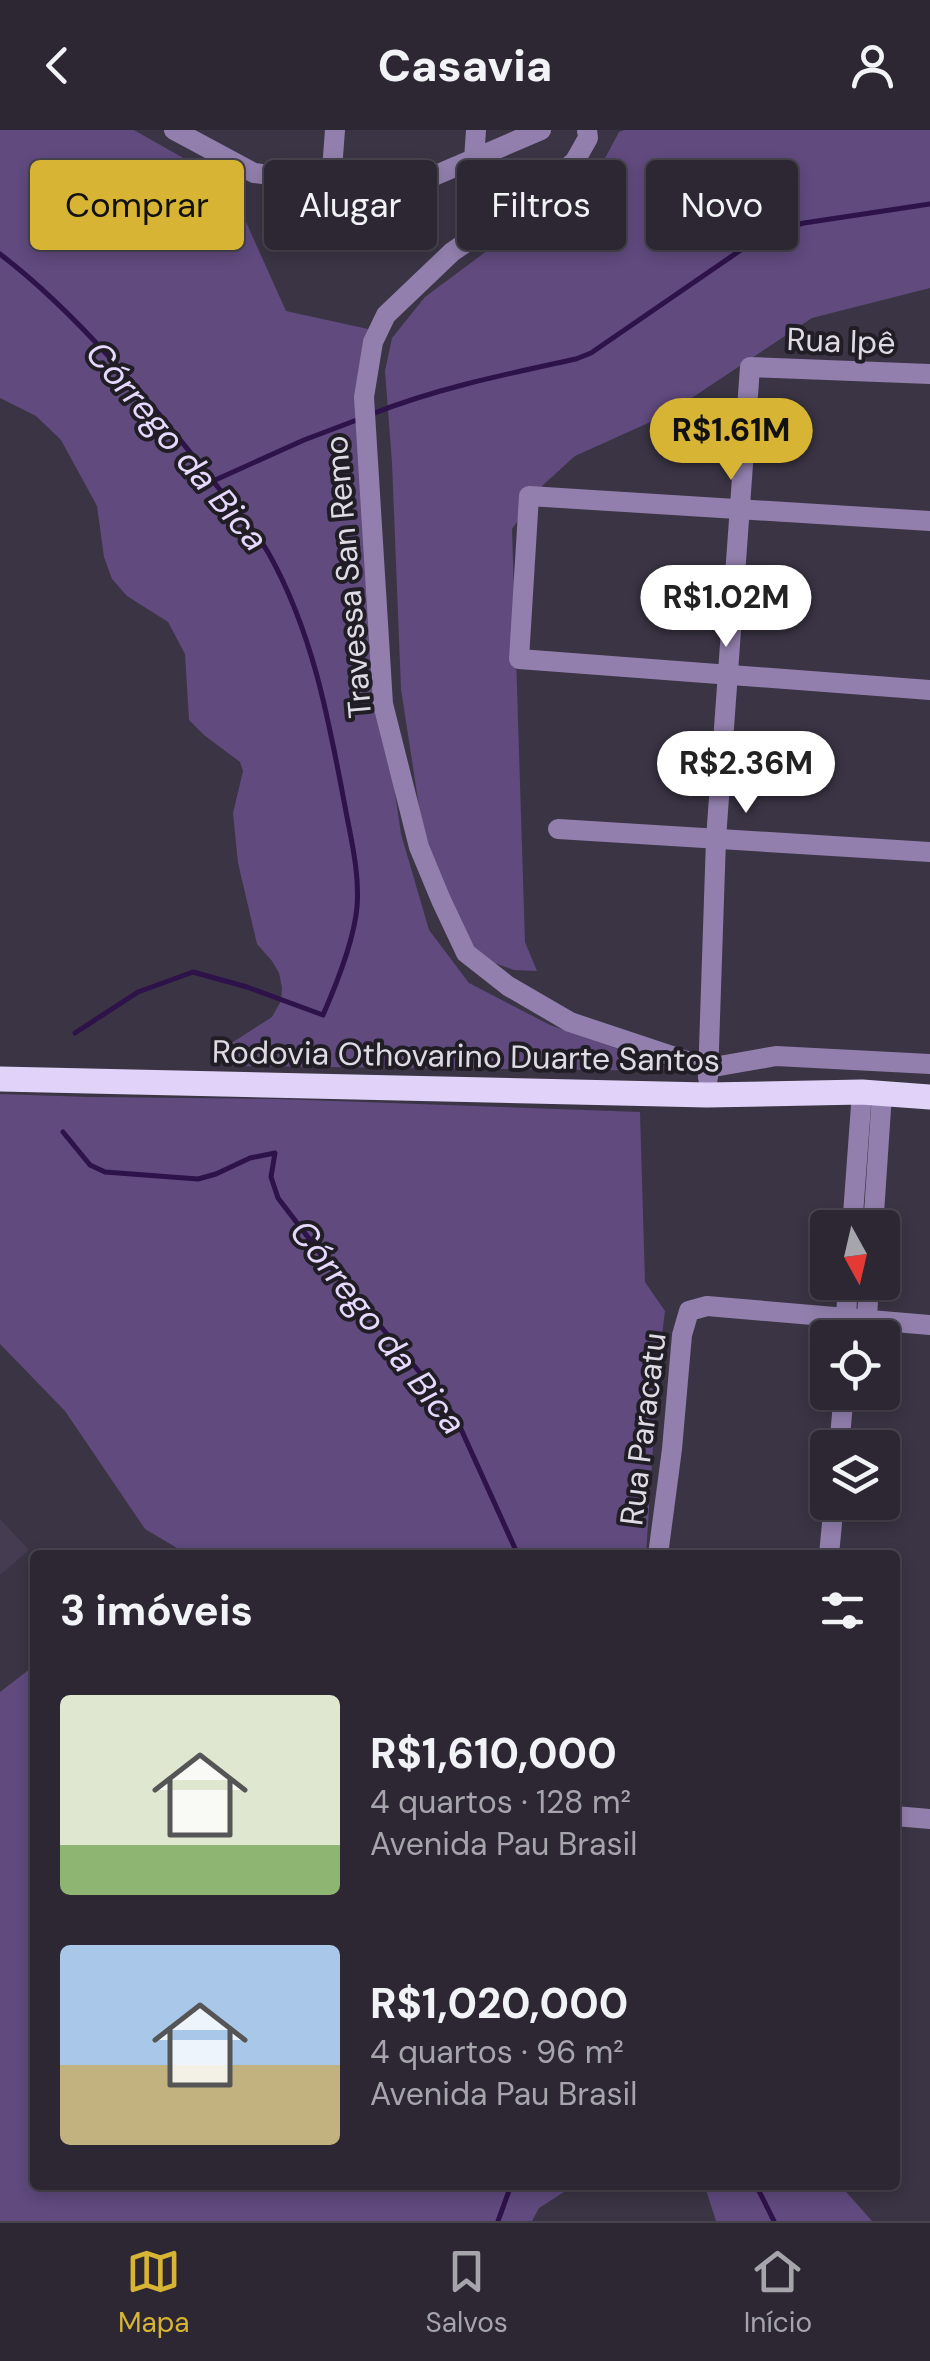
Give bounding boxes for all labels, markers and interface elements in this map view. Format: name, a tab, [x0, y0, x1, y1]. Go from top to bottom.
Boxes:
text: Casavia	[378, 36, 552, 95]
icon: back	[30, 38, 85, 93]
icon: person	[845, 38, 900, 93]
chip: Comprar	[30, 160, 244, 250]
chip: Alugar	[264, 160, 437, 250]
chip: Filtros	[457, 160, 626, 250]
chip: Novo	[646, 160, 798, 250]
street label: Rua Ipê	[786, 318, 896, 364]
water label: Córrego da Bica	[76, 331, 278, 561]
pin: R$1.61M	[639, 398, 823, 483]
text: R$1.61M	[672, 409, 790, 451]
street label: Travessa San Remo	[315, 434, 381, 720]
pin: R$1.02M	[634, 565, 818, 650]
text: R$1.02M	[662, 576, 790, 618]
pin: R$2.36M	[654, 731, 838, 816]
text: R$2.36M	[679, 742, 813, 784]
street label: Rodovia Othovarino Duarte Santos	[212, 1031, 720, 1081]
water label: Córrego da Bica	[280, 1210, 476, 1444]
north arrow	[810, 1210, 900, 1300]
map controls	[810, 1210, 900, 1520]
button: locate	[810, 1320, 900, 1410]
street label: Rua Paracatu	[610, 1330, 676, 1528]
button: layers	[810, 1430, 900, 1520]
text: 3 imóveis	[60, 1583, 253, 1638]
icon: filters	[815, 1583, 870, 1638]
text: R$1,610,000	[370, 1726, 617, 1781]
icon: home	[140, 1735, 260, 1855]
text: 4 quartos · 128 m²	[370, 1781, 631, 1823]
text: Avenida Pau Brasil	[370, 1823, 637, 1865]
text: R$1,020,000	[370, 1976, 628, 2031]
icon: home	[140, 1985, 260, 2105]
text: 4 quartos · 96 m²	[370, 2031, 624, 2073]
text: Avenida Pau Brasil	[370, 2073, 637, 2115]
tab: Mapa	[118, 2244, 190, 2341]
tab: Salvos	[425, 2244, 508, 2341]
tab: Início	[744, 2244, 812, 2341]

